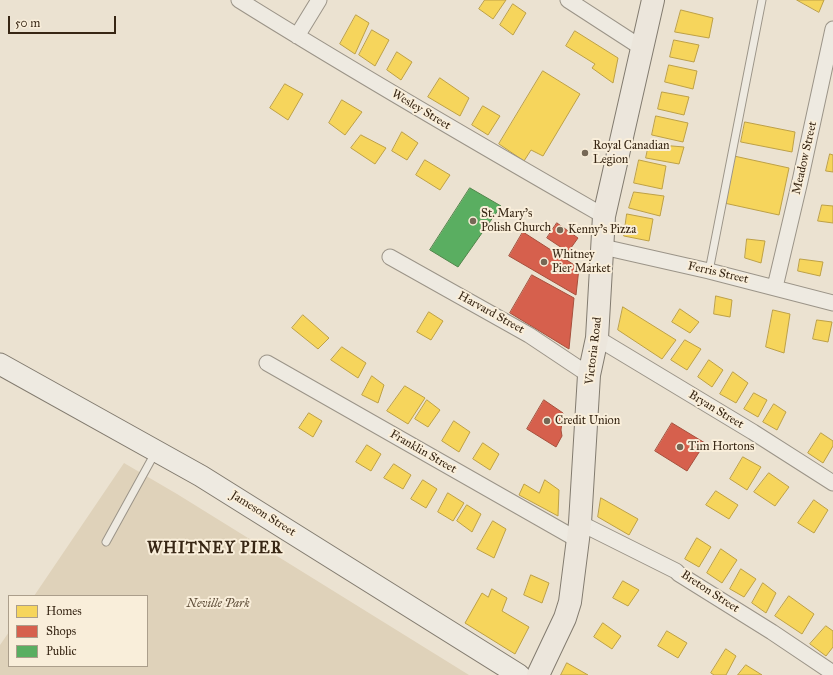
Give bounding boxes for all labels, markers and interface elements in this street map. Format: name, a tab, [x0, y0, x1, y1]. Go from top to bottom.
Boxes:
scale bar	[10, 8, 118, 34]
text: 50 m	[15, 16, 40, 30]
street label: Wesley Street	[389, 87, 453, 133]
street label: Meadow Street	[790, 120, 820, 196]
place label: Royal Canadian Legion	[593, 139, 670, 167]
marker: Royal Canadian Legion	[580, 148, 590, 158]
place label: St. Mary's Polish Church	[481, 207, 551, 235]
marker: St. Mary's Polish Church	[468, 216, 478, 226]
place label: Kenny's Pizza	[568, 223, 636, 237]
marker: Kenny's Pizza	[555, 225, 565, 235]
place label: Whitney Pier Market	[552, 248, 611, 276]
marker: Whitney Pier Market	[539, 257, 549, 267]
street label: Ferris Street	[686, 259, 750, 287]
street label: Harvard Street	[455, 289, 527, 337]
street label: Victoria Road	[583, 316, 605, 386]
street label: Bryan Street	[686, 388, 746, 432]
place label: Credit Union	[555, 414, 620, 428]
marker: Credit Union	[542, 416, 552, 426]
street label: Franklin Street	[387, 427, 459, 477]
place label: Tim Hortons	[688, 440, 754, 454]
marker: Tim Hortons	[675, 442, 685, 452]
street label: Jameson Street	[228, 488, 298, 540]
district label: WHITNEY PIER	[147, 539, 283, 559]
street label: Breton Street	[678, 568, 742, 616]
legend	[8, 595, 148, 667]
park label: Neville Park	[187, 597, 249, 611]
text: Homes	[46, 604, 82, 618]
text: Shops	[46, 624, 76, 638]
text: Public	[46, 644, 77, 658]

